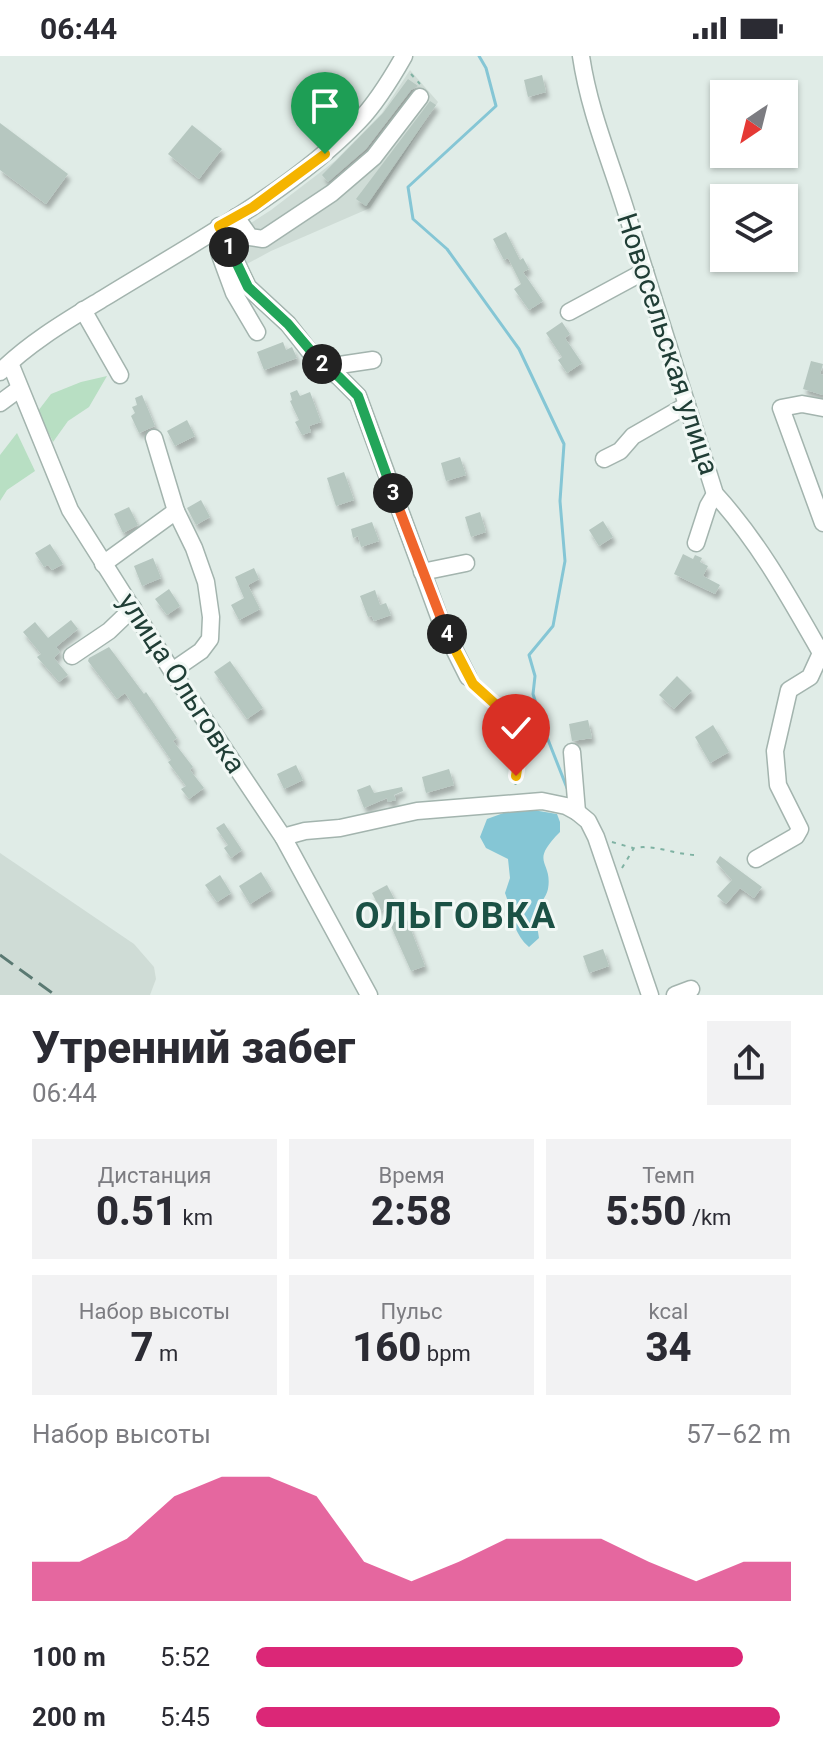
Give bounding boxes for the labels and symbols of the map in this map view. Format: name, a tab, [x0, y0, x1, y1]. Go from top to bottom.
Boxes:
pin	[291, 72, 359, 154]
north arrow	[710, 80, 798, 168]
street label: Новосельская улица	[610, 209, 726, 479]
pin: 1	[209, 227, 249, 267]
pin: 2	[302, 344, 342, 384]
pin: 3	[373, 473, 413, 513]
street label: улица Ольговка	[111, 587, 253, 779]
pin: 4	[427, 614, 467, 654]
pin	[482, 694, 550, 776]
district label: ОЛЬГОВКА	[355, 895, 557, 937]

